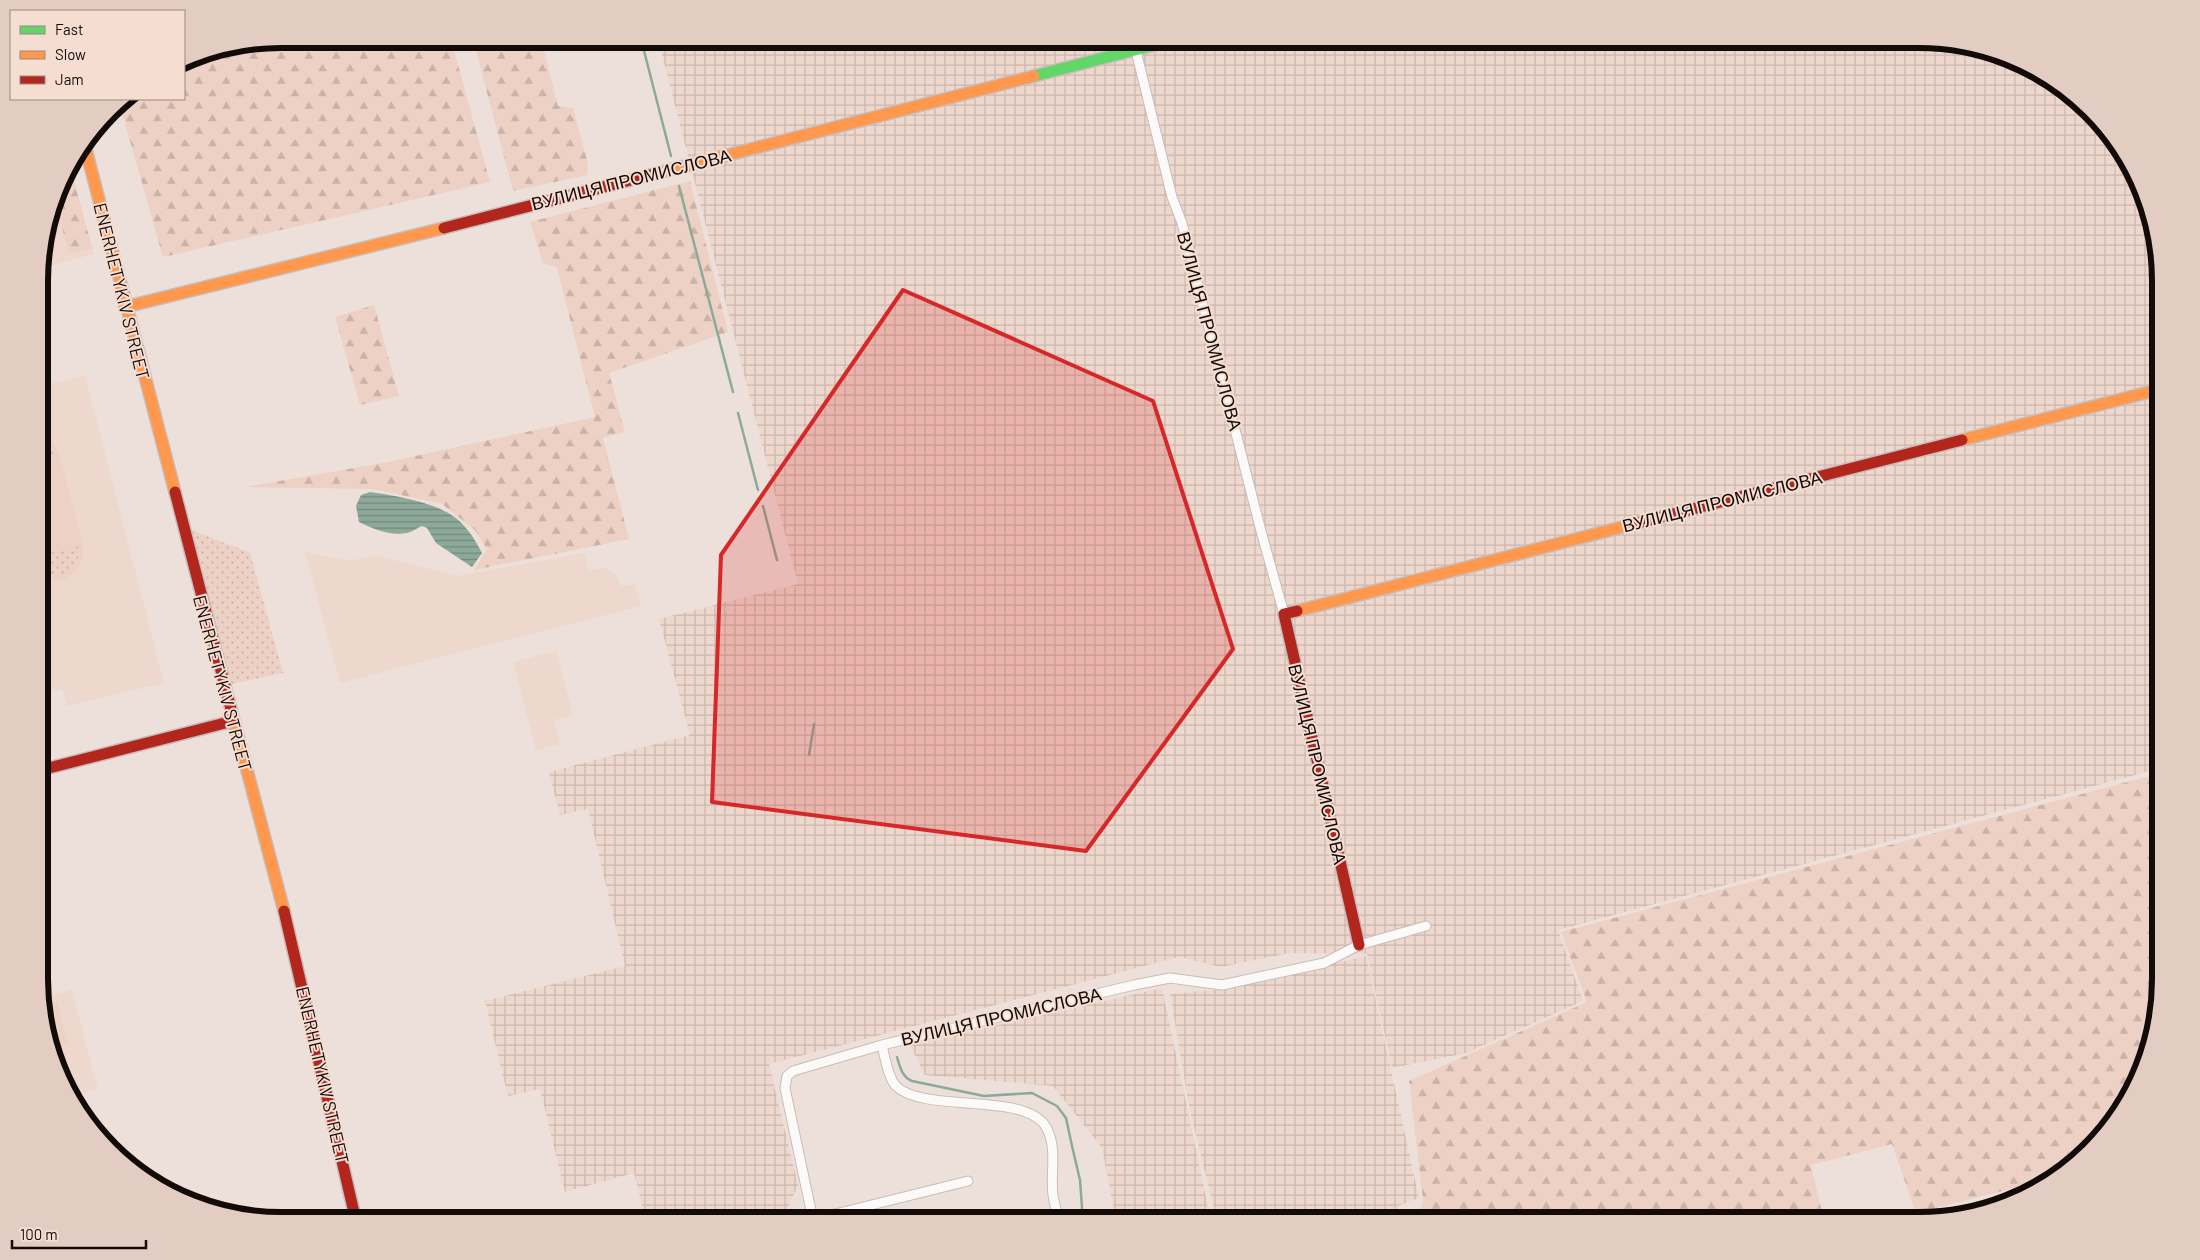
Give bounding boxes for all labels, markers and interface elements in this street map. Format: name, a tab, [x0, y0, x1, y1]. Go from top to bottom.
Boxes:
legend	[10, 10, 185, 100]
text: Fast	[55, 20, 83, 38]
text: Slow	[55, 45, 86, 63]
text: Jam	[55, 70, 84, 88]
street label: ВУЛИЦЯ ПРОМИСЛОВА	[529, 144, 733, 214]
street label: ENERHETYKIV STREET	[89, 200, 155, 382]
street label: ВУЛИЦЯ ПРОМИСЛОВА	[1173, 229, 1247, 433]
street label: ВУЛИЦЯ ПРОМИСЛОВА	[1620, 466, 1824, 536]
street label: ENERHETYKIV STREET	[189, 593, 257, 773]
street label: ВУЛИЦЯ ПРОМИСЛОВА	[1284, 662, 1352, 866]
street label: ВУЛИЦЯ ПРОМИСЛОВА	[899, 982, 1103, 1050]
street label: ENERHETYKIV STREET	[292, 984, 354, 1166]
scale bar	[12, 1218, 146, 1250]
text: 100 m	[20, 1225, 58, 1243]

